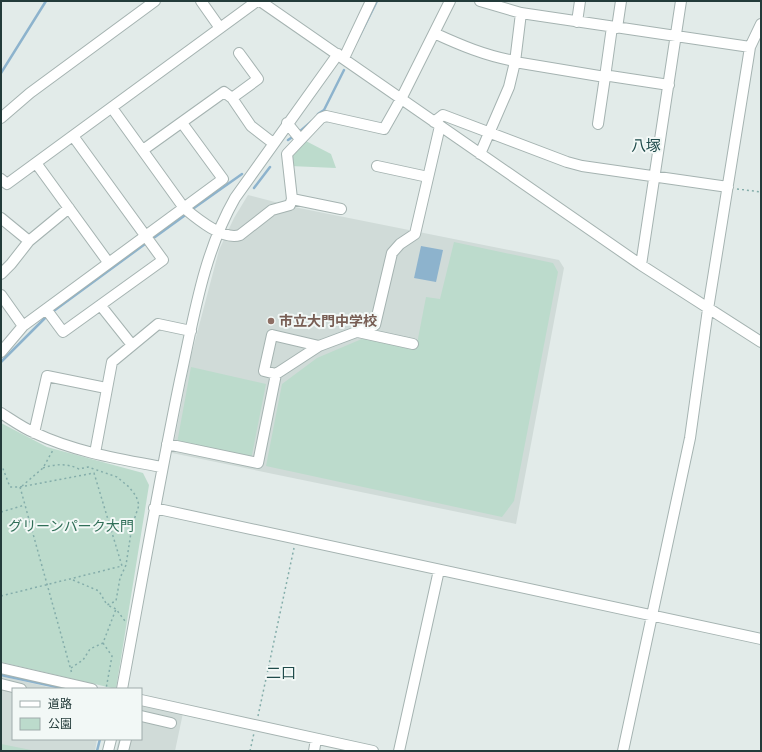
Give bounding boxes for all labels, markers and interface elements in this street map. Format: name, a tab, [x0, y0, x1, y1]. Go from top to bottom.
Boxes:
district label: 八塚	[631, 137, 661, 155]
place label: 市立大門中学校	[279, 313, 377, 329]
marker: 市立大門中学校	[266, 316, 276, 326]
park label: グリーンパーク大門	[8, 518, 134, 534]
district label: 二口	[266, 664, 296, 682]
legend	[12, 688, 142, 740]
text: 道路	[48, 697, 72, 711]
text: 公園	[48, 717, 72, 731]

